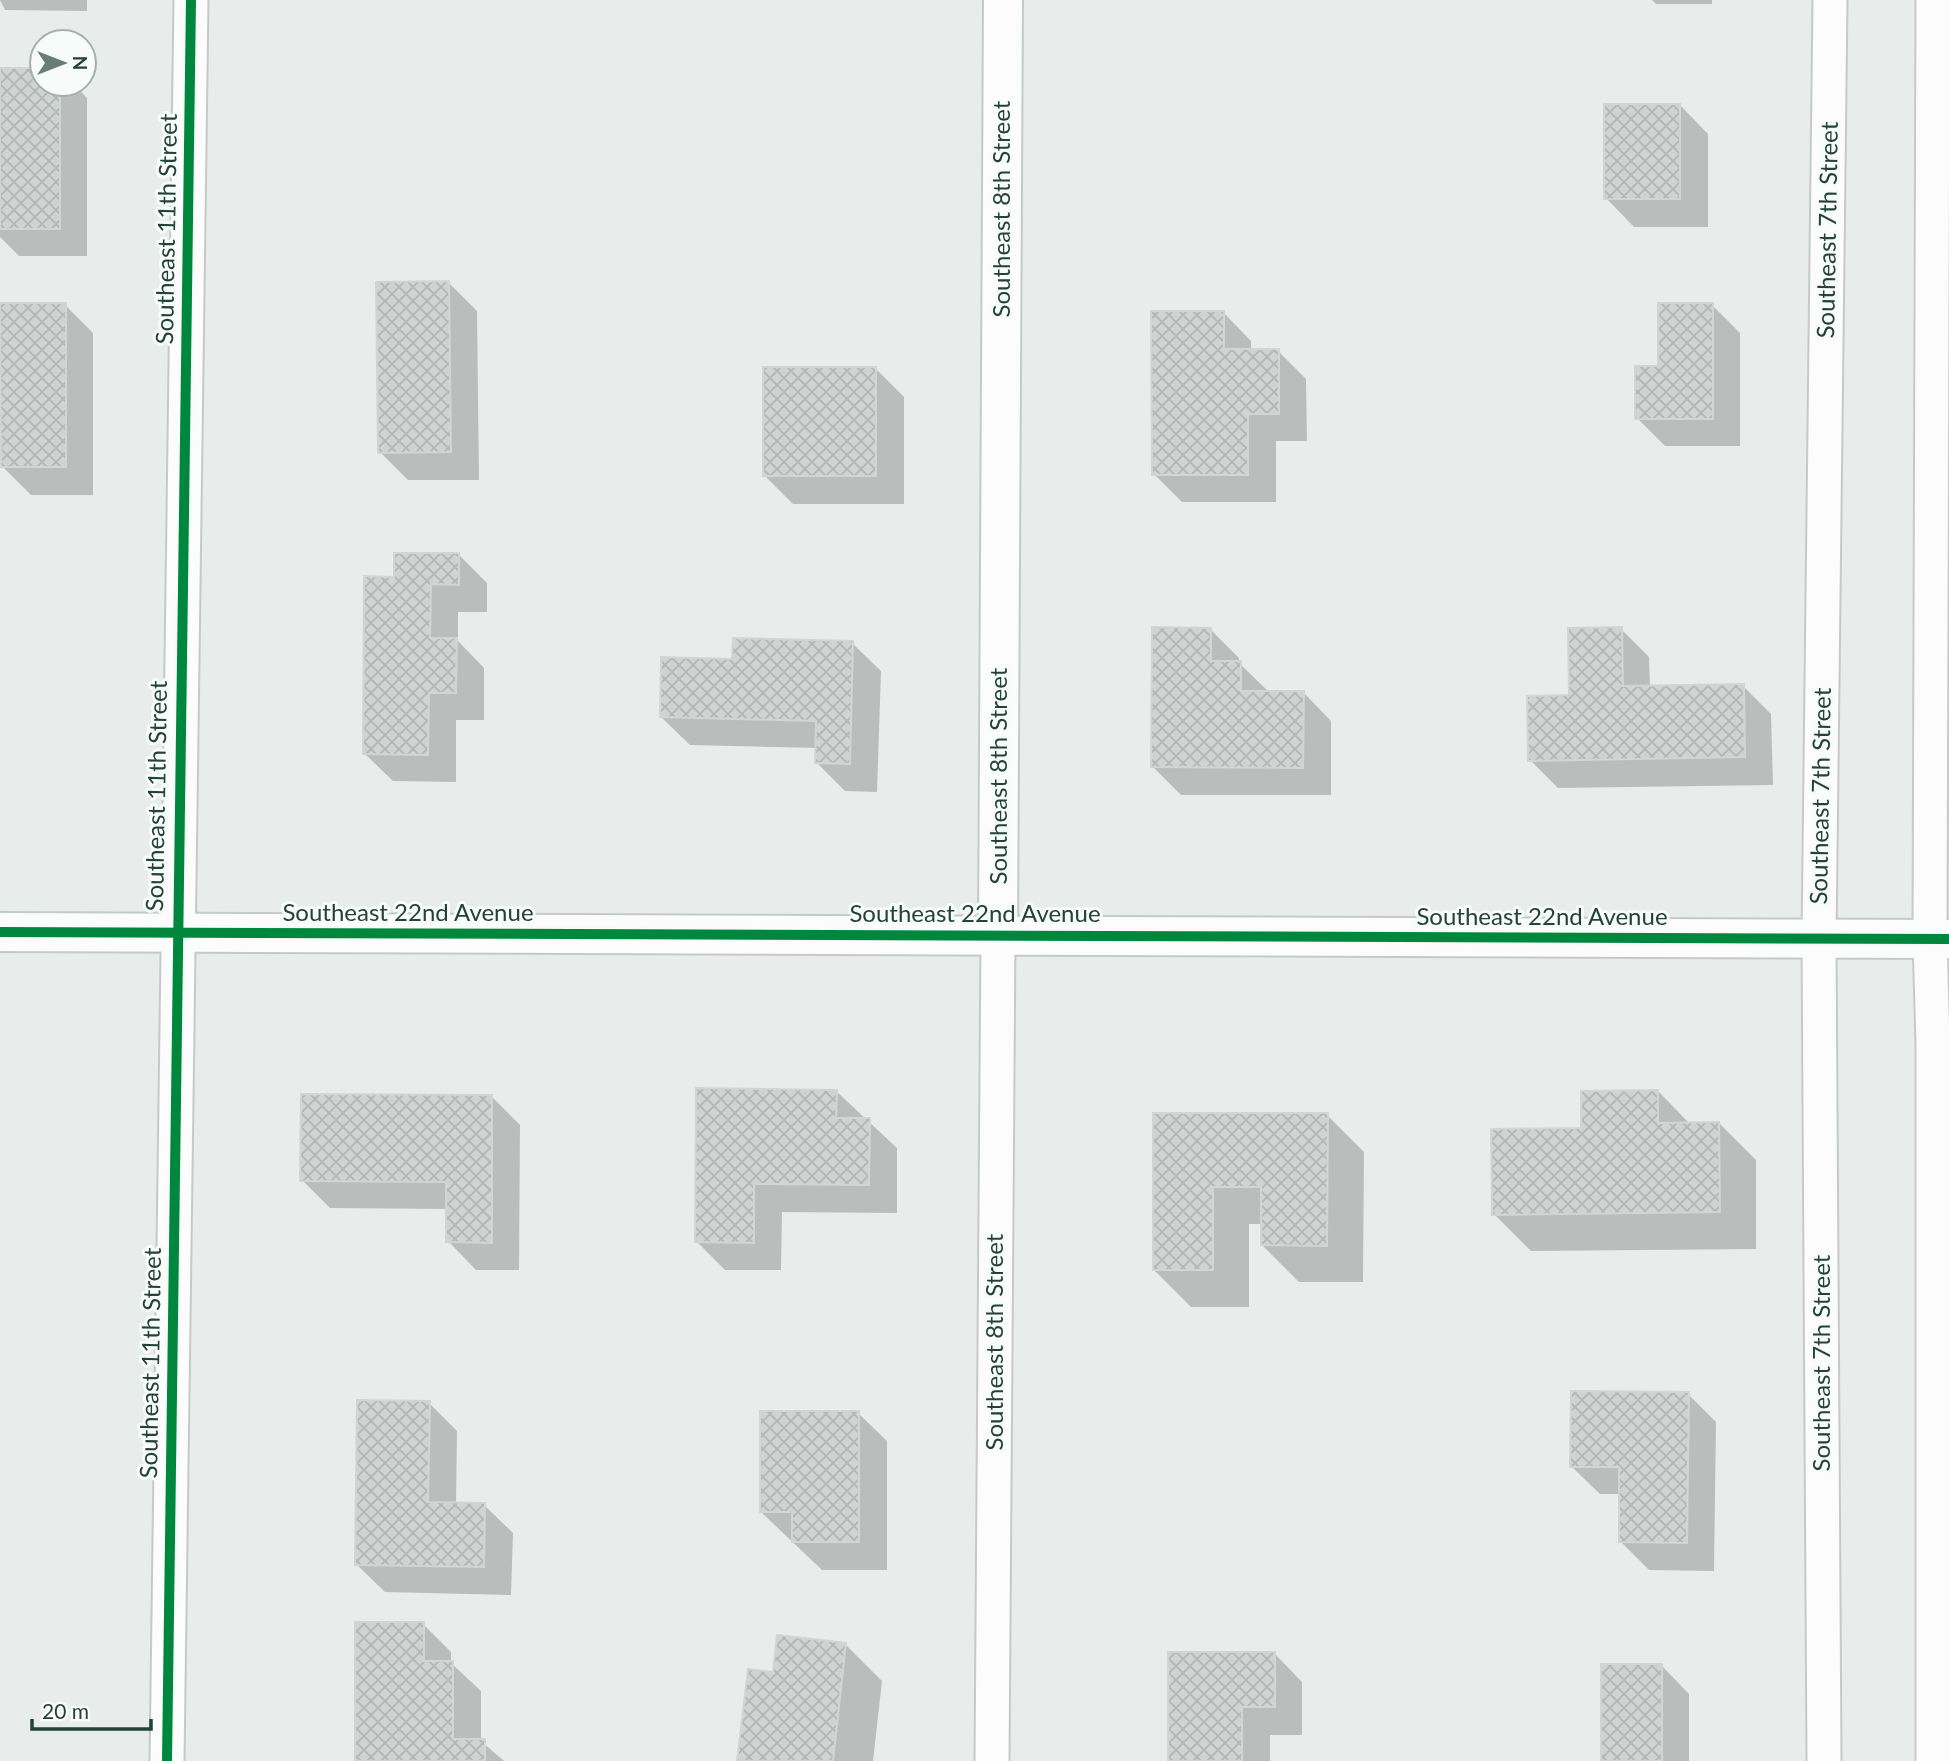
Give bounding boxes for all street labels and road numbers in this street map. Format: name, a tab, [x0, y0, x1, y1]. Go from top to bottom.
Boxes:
street label: Southeast 8th Street	[986, 100, 1015, 317]
street label: Southeast 11th Street	[149, 113, 182, 345]
street label: Southeast 7th Street	[1810, 121, 1843, 339]
street label: Southeast 8th Street	[983, 667, 1012, 884]
street label: Southeast 11th Street	[139, 680, 172, 912]
street label: Southeast 7th Street	[1803, 687, 1836, 905]
street label: Southeast 22nd Avenue	[282, 897, 534, 926]
street label: Southeast 22nd Avenue	[849, 898, 1101, 927]
street label: Southeast 22nd Avenue	[1416, 901, 1668, 930]
street label: Southeast 8th Street	[979, 1233, 1008, 1450]
street label: Southeast 11th Street	[133, 1247, 166, 1479]
street label: Southeast 7th Street	[1806, 1254, 1835, 1471]

